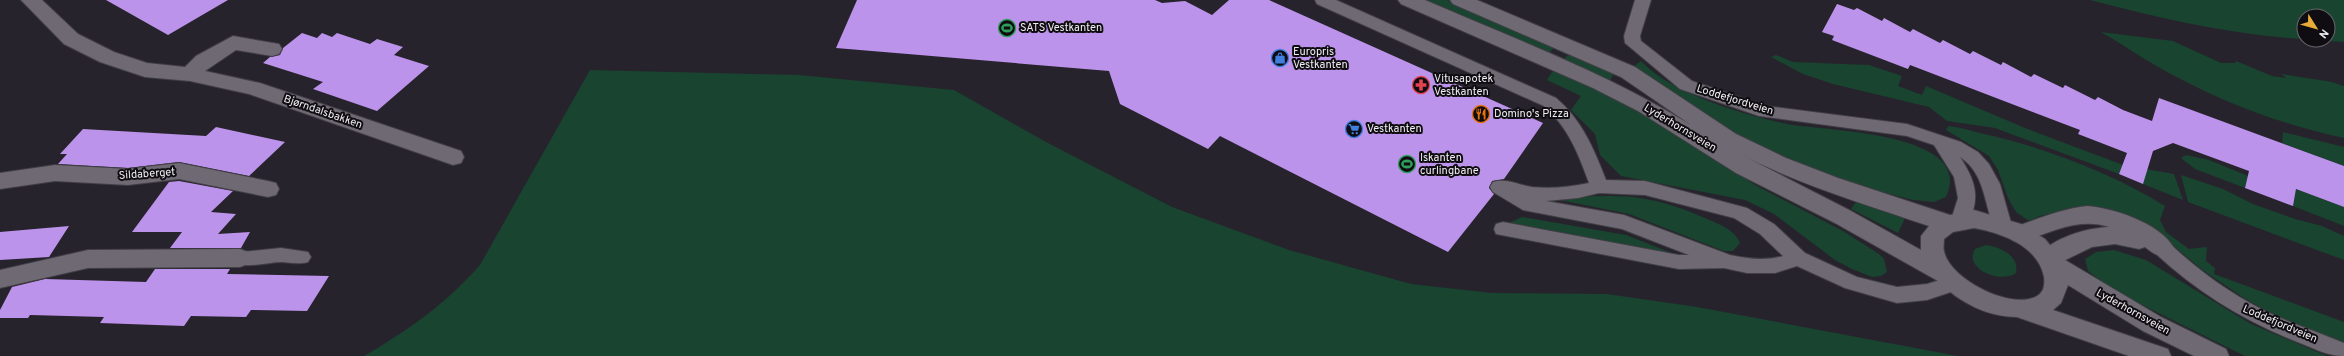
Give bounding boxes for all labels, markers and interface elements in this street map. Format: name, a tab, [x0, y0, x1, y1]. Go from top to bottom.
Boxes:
north arrow	[2296, 8, 2336, 48]
sports icon: SATS Vestkanten	[997, 18, 1017, 38]
place label: SATS Vestkanten	[1020, 21, 1102, 35]
text: N	[2315, 26, 2331, 41]
place label: Europris Vestkanten	[1293, 45, 1348, 72]
shop icon: Europris Vestkanten	[1270, 48, 1290, 68]
place label: Vitusapotek Vestkanten	[1434, 72, 1493, 99]
pharmacy icon: Vitusapotek Vestkanten	[1411, 75, 1431, 95]
street label: Loddefjordveien	[1695, 82, 1775, 118]
street label: Bjørndalsbakken	[282, 92, 364, 132]
street label: Lyderhornsveien	[1641, 101, 1719, 155]
restaurant icon: Domino's Pizza	[1471, 104, 1491, 124]
place label: Domino's Pizza	[1494, 107, 1569, 121]
supermarket icon: Vestkanten	[1344, 119, 1364, 139]
place label: Vestkanten	[1367, 122, 1422, 136]
place label: Iskanten curlingbane	[1420, 151, 1479, 178]
sports icon: Iskanten curlingbane	[1397, 154, 1417, 174]
street label: Sildaberget	[118, 165, 176, 183]
street label: Lyderhornsveien	[2094, 286, 2172, 338]
street label: Loddefjordveien	[2241, 302, 2319, 346]

